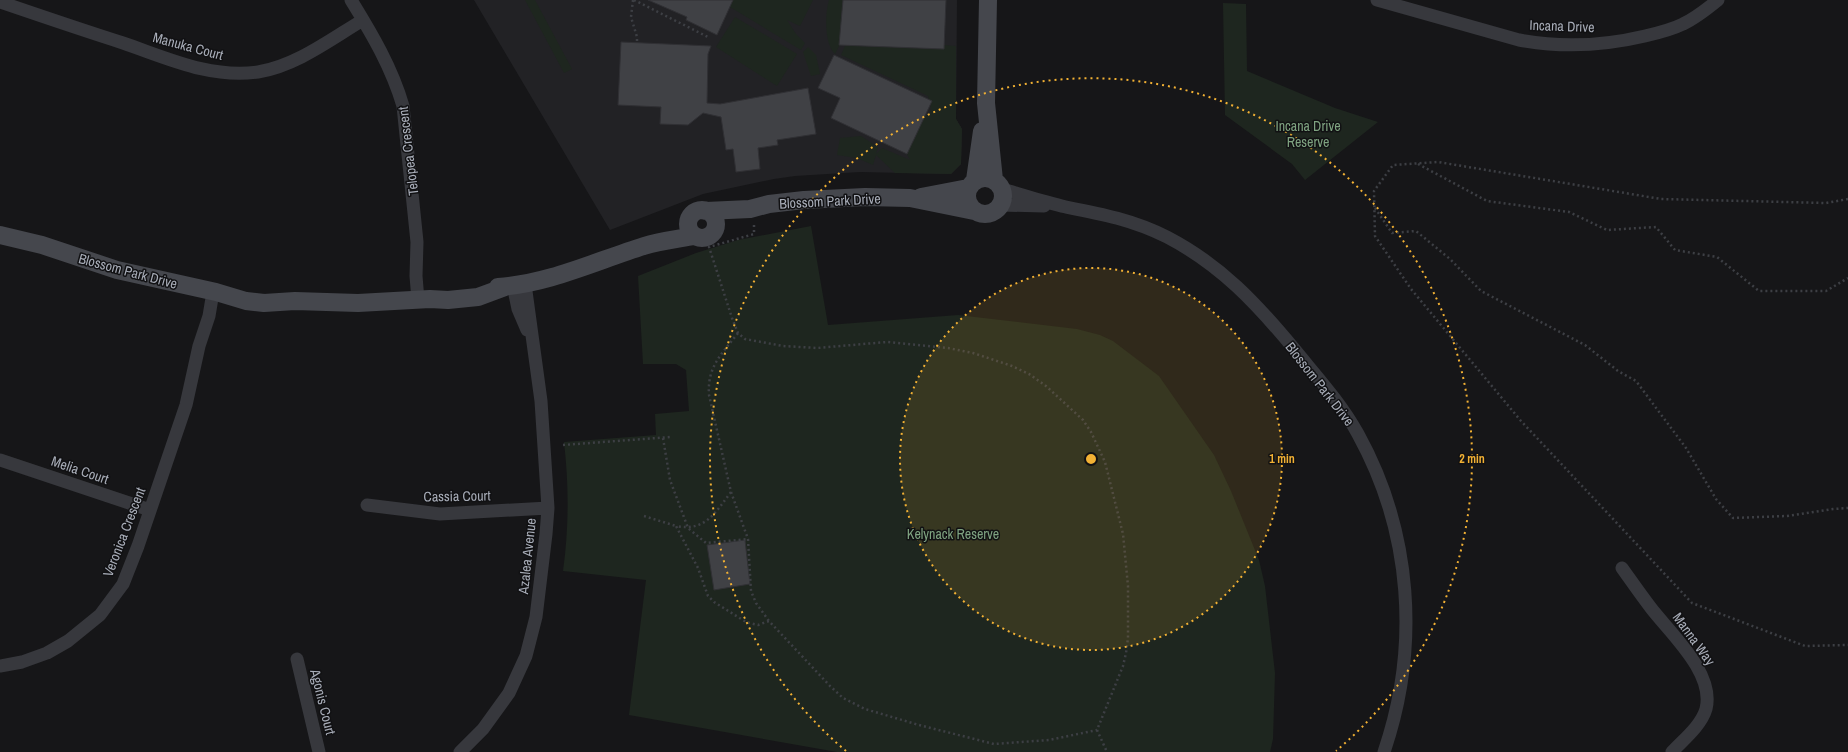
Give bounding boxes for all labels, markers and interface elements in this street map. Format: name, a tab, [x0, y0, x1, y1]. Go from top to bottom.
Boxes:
street label: Incana Drive	[1529, 16, 1595, 36]
street label: Manuka Court	[151, 28, 225, 64]
street label: Telopea Crescent	[394, 106, 422, 196]
park label: Incana Drive Reserve	[1275, 117, 1341, 151]
street label: Blossom Park Drive	[779, 189, 881, 213]
street label: Blossom Park Drive	[77, 249, 179, 293]
street label: Blossom Park Drive	[1282, 338, 1358, 430]
text: 1 min	[1269, 451, 1295, 467]
text: 2 min	[1459, 451, 1485, 467]
street label: Melia Court	[49, 452, 111, 488]
centre of rings	[1084, 452, 1098, 466]
street label: Veronica Crescent	[99, 485, 149, 579]
street label: Cassia Court	[423, 486, 491, 506]
street label: Azalea Avenue	[514, 517, 540, 596]
park label: Kelynack Reserve	[907, 525, 999, 543]
street label: Manna Way	[1669, 609, 1719, 669]
street label: Agonis Court	[306, 666, 340, 737]

